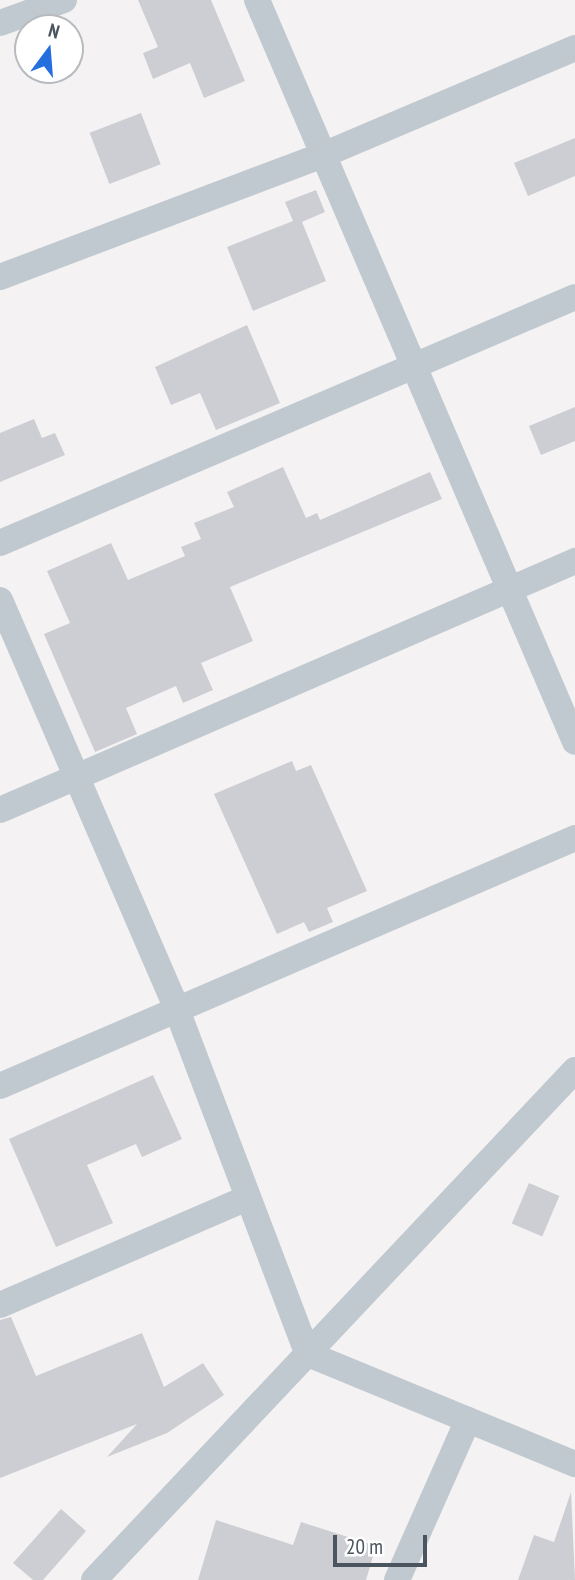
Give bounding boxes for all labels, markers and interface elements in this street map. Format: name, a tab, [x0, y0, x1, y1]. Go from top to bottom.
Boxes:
north arrow	[14, 14, 84, 84]
text: N	[46, 18, 62, 44]
scale bar	[337, 1520, 432, 1564]
text: 20 m	[346, 1533, 383, 1560]

